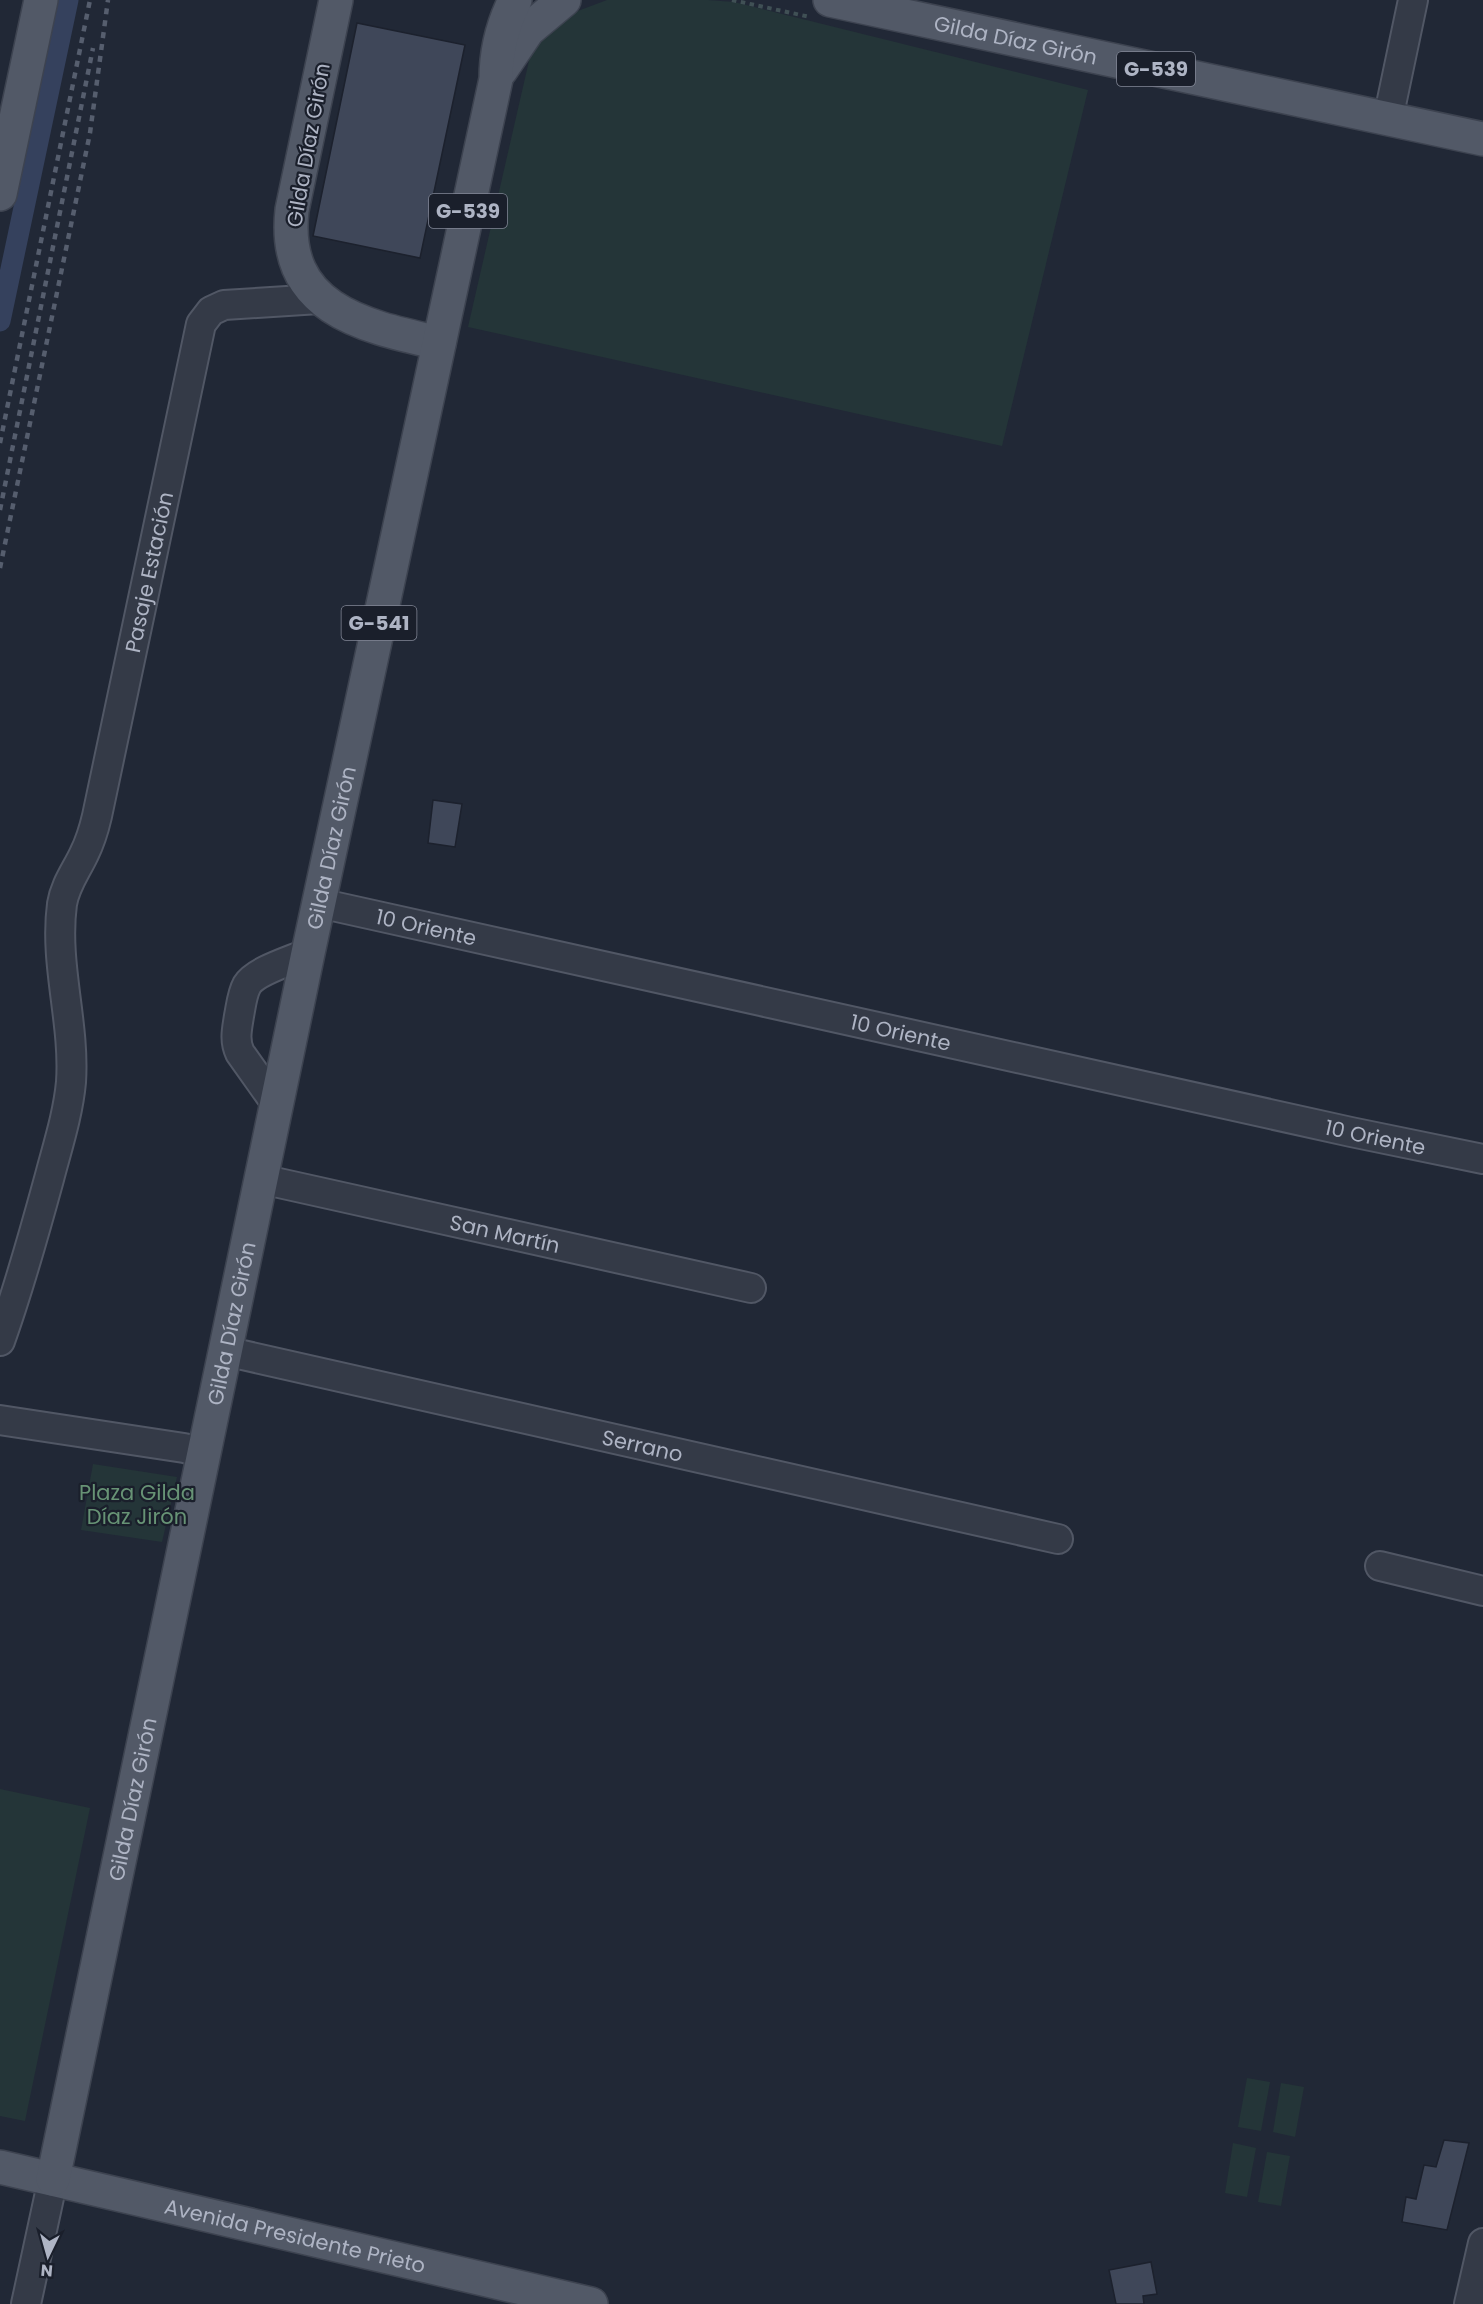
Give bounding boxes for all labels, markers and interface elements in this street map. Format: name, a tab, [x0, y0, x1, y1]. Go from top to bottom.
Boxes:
street label: Gilda Díaz Girón	[931, 8, 1100, 71]
road number: G-539	[1117, 52, 1195, 86]
street label: Gilda Díaz Girón	[279, 61, 337, 229]
road number: G-539	[429, 194, 507, 228]
street label: Pasaje Estación	[117, 489, 180, 655]
road number: G-541	[342, 606, 416, 640]
street label: Gilda Díaz Girón	[299, 763, 362, 932]
street label: 10 Oriente	[373, 902, 479, 952]
street label: 10 Oriente	[848, 1007, 954, 1057]
street label: 10 Oriente	[1322, 1112, 1428, 1161]
street label: San Martín	[447, 1207, 563, 1260]
street label: Gilda Díaz Girón	[200, 1239, 262, 1408]
street label: Serrano	[599, 1422, 686, 1468]
park label: Plaza Gilda Díaz Jirón	[79, 1478, 195, 1531]
street label: Gilda Díaz Girón	[101, 1715, 163, 1884]
street label: Avenida Presidente Prieto	[162, 2191, 429, 2280]
north arrow	[18, 2226, 78, 2286]
text: N	[40, 2258, 54, 2282]

